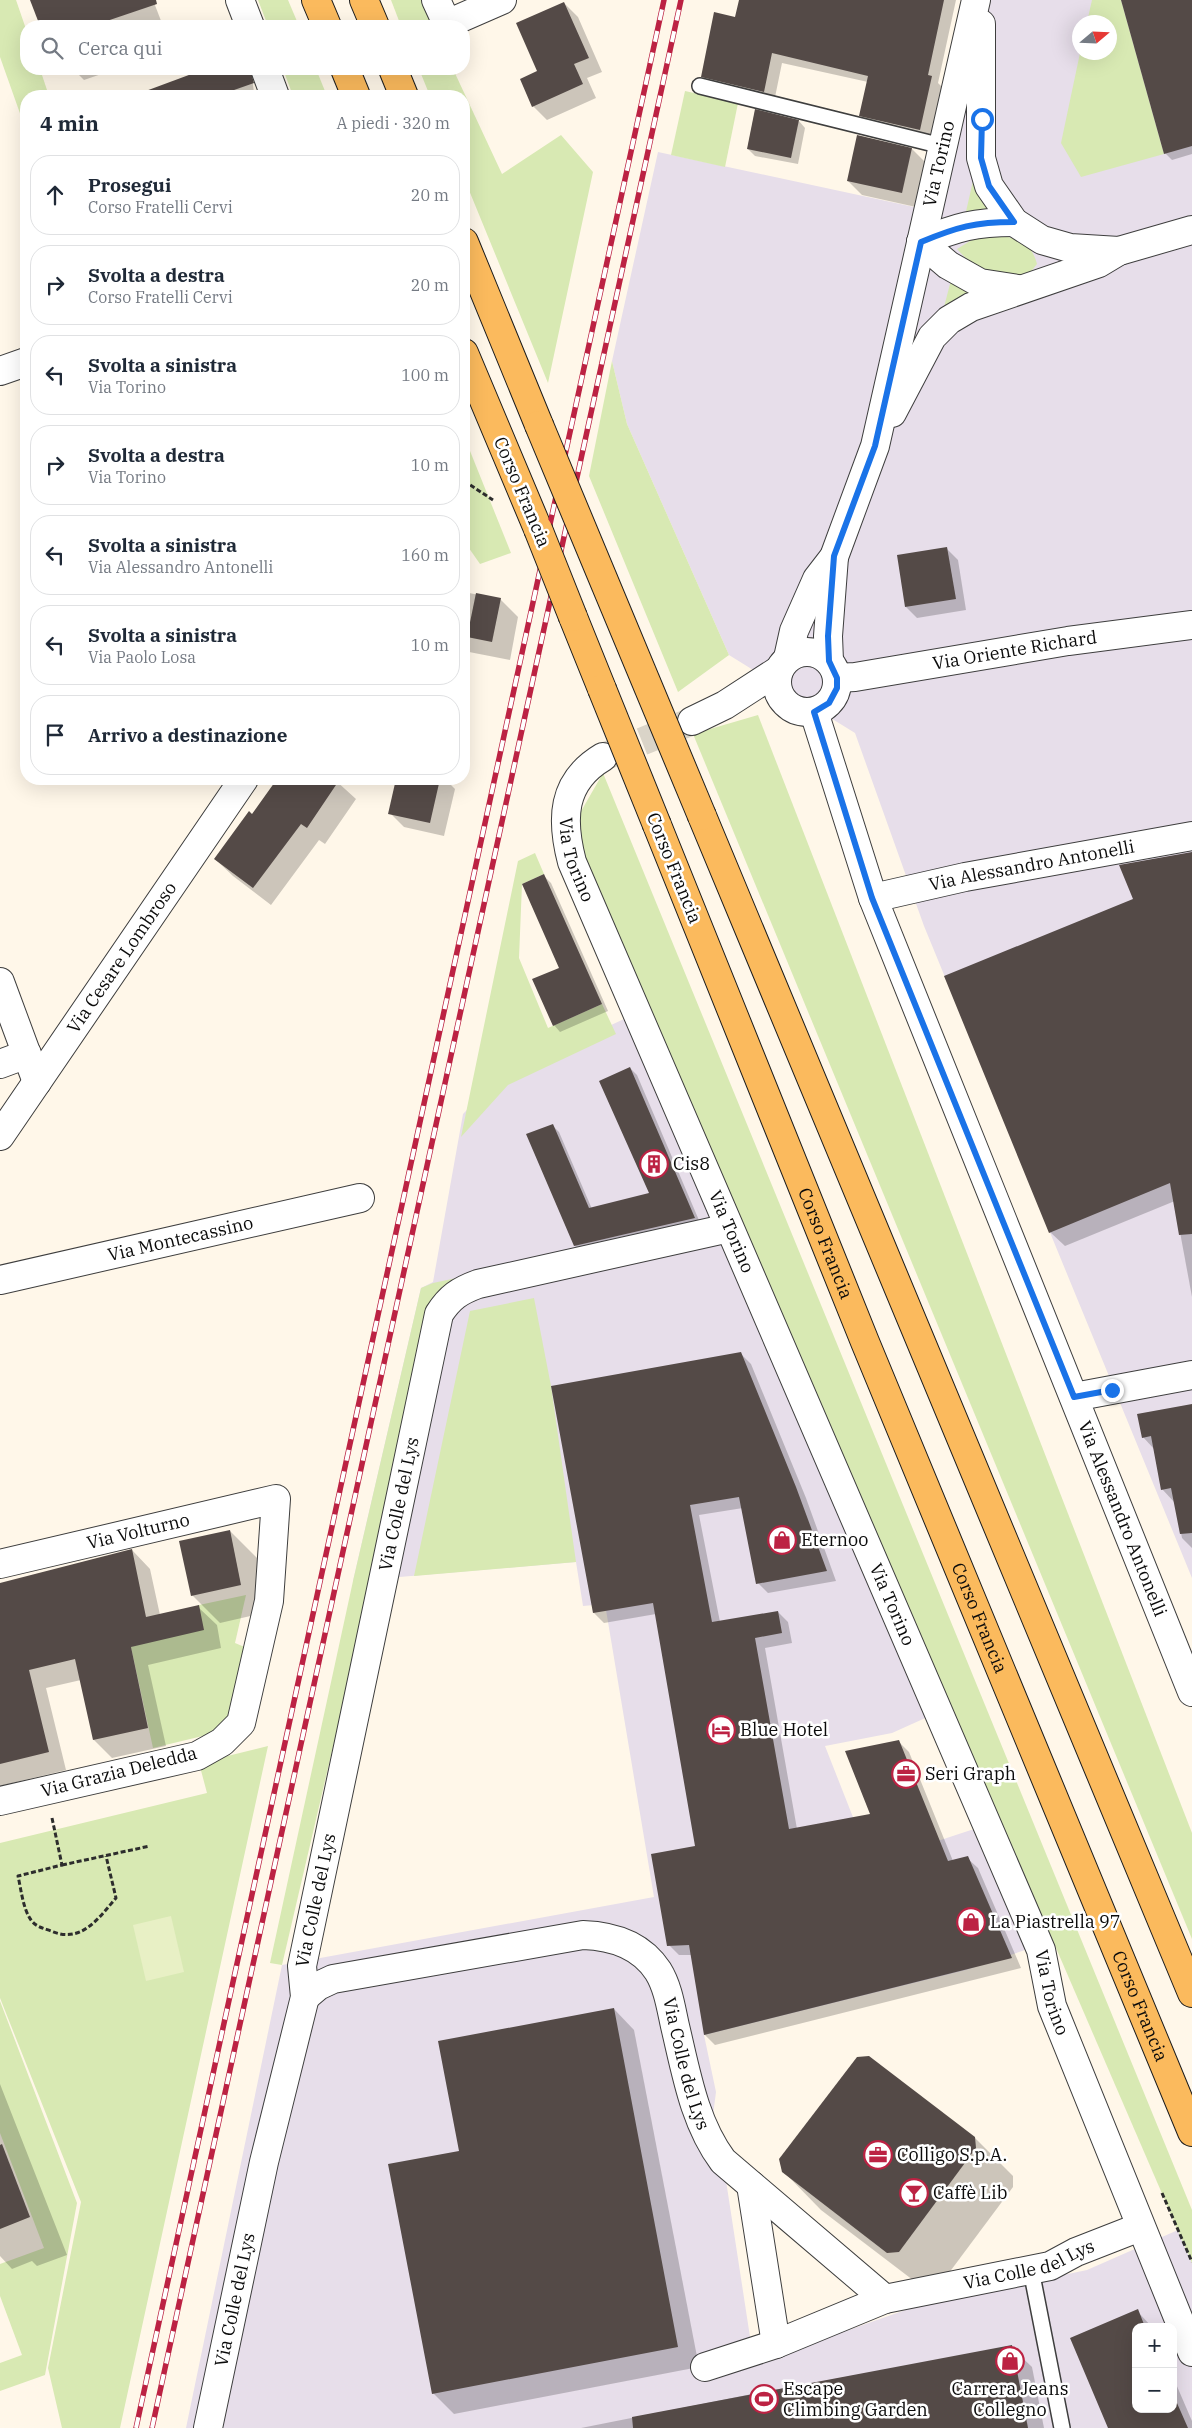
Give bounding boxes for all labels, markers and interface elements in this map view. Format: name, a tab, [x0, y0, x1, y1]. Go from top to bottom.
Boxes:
north arrow	[1072, 15, 1117, 60]
search box	[20, 20, 470, 75]
icon: search	[38, 34, 66, 62]
text: Cerca qui	[78, 36, 162, 60]
route start	[971, 108, 994, 131]
text: 4 min	[40, 109, 99, 137]
text: A piedi · 320 m	[337, 113, 450, 133]
street label: Via Torino	[918, 118, 959, 209]
text: Prosegui	[88, 173, 171, 197]
icon: ahead	[41, 181, 69, 209]
text: 20 m	[411, 185, 449, 205]
text: Corso Fratelli Cervi	[88, 197, 233, 217]
text: Svolta a destra	[88, 263, 225, 287]
icon: right	[41, 271, 69, 299]
text: 20 m	[411, 275, 449, 295]
text: Corso Fratelli Cervi	[88, 287, 233, 307]
text: Svolta a sinistra	[88, 353, 237, 377]
icon: left	[41, 361, 69, 389]
text: 100 m	[401, 365, 449, 385]
text: Via Torino	[88, 377, 166, 397]
street label: Corso Francia	[489, 433, 556, 551]
text: Svolta a destra	[88, 443, 225, 467]
icon: right	[41, 451, 69, 479]
text: 10 m	[411, 455, 449, 475]
text: Via Torino	[88, 467, 166, 487]
text: Svolta a sinistra	[88, 533, 237, 557]
icon: left	[41, 541, 69, 569]
text: 160 m	[401, 545, 449, 565]
text: Via Alessandro Antonelli	[88, 557, 273, 577]
text: Svolta a sinistra	[88, 623, 237, 647]
street label: Via Oriente Richard	[931, 625, 1098, 675]
icon: left	[41, 631, 69, 659]
text: 10 m	[411, 635, 449, 655]
text: Via Paolo Losa	[88, 647, 196, 667]
icon: arrive	[41, 721, 69, 749]
text: Arrivo a destinazione	[88, 723, 287, 747]
street label: Corso Francia	[642, 809, 707, 927]
street label: Via Torino	[555, 817, 600, 905]
street label: Via Alessandro Antonelli	[927, 835, 1137, 896]
street label: Via Cesare Lombroso	[62, 877, 181, 1038]
building icon: Cis8	[639, 1149, 669, 1179]
place label: Cis8	[673, 1152, 710, 1175]
street label: Corso Francia	[793, 1184, 859, 1302]
street label: Via Torino	[704, 1187, 760, 1276]
street label: Via Montecassino	[105, 1211, 255, 1266]
route end	[1101, 1379, 1124, 1402]
street label: Via Alessandro Antonelli	[1073, 1417, 1173, 1620]
street label: Via Colle del Lys	[373, 1435, 424, 1573]
street label: Via Volturno	[84, 1508, 192, 1554]
shop icon: Eternoo	[767, 1525, 797, 1555]
place label: Eternoo	[801, 1528, 869, 1551]
street label: Corso Francia	[947, 1559, 1013, 1677]
street label: Via Torino	[865, 1560, 920, 1649]
hotel icon: Blue Hotel	[706, 1715, 736, 1745]
place label: Blue Hotel	[740, 1718, 828, 1741]
street label: Via Grazia Deledda	[38, 1741, 200, 1802]
office icon: Seri Graph	[891, 1759, 921, 1789]
place label: Seri Graph	[925, 1762, 1016, 1785]
street label: Via Colle del Lys	[290, 1831, 341, 1969]
shop icon: La Piastrella 97	[956, 1907, 986, 1937]
place label: La Piastrella 97	[990, 1910, 1120, 1933]
street label: Corso Francia	[1107, 1947, 1174, 2065]
street label: Via Torino	[1030, 1948, 1075, 2038]
street label: Via Colle del Lys	[658, 1995, 715, 2133]
office icon: Colligo S.p.A.	[863, 2140, 893, 2170]
place label: Colligo S.p.A.	[897, 2143, 1007, 2166]
bar icon: Caffè Lib	[899, 2178, 929, 2208]
place label: Caffè Lib	[933, 2181, 1007, 2204]
street label: Via Colle del Lys	[209, 2231, 260, 2369]
street label: Via Colle del Lys	[961, 2234, 1097, 2294]
map controls	[1132, 2323, 1177, 2413]
button: +	[1132, 2323, 1177, 2368]
shop icon: Carrera Jeans Collegno	[995, 2346, 1025, 2376]
button: −	[1132, 2368, 1177, 2413]
place label: Escape Climbing Garden	[783, 2377, 928, 2421]
place label: Carrera Jeans Collegno	[952, 2377, 1068, 2421]
sports icon: Escape Climbing Garden	[749, 2384, 779, 2414]

